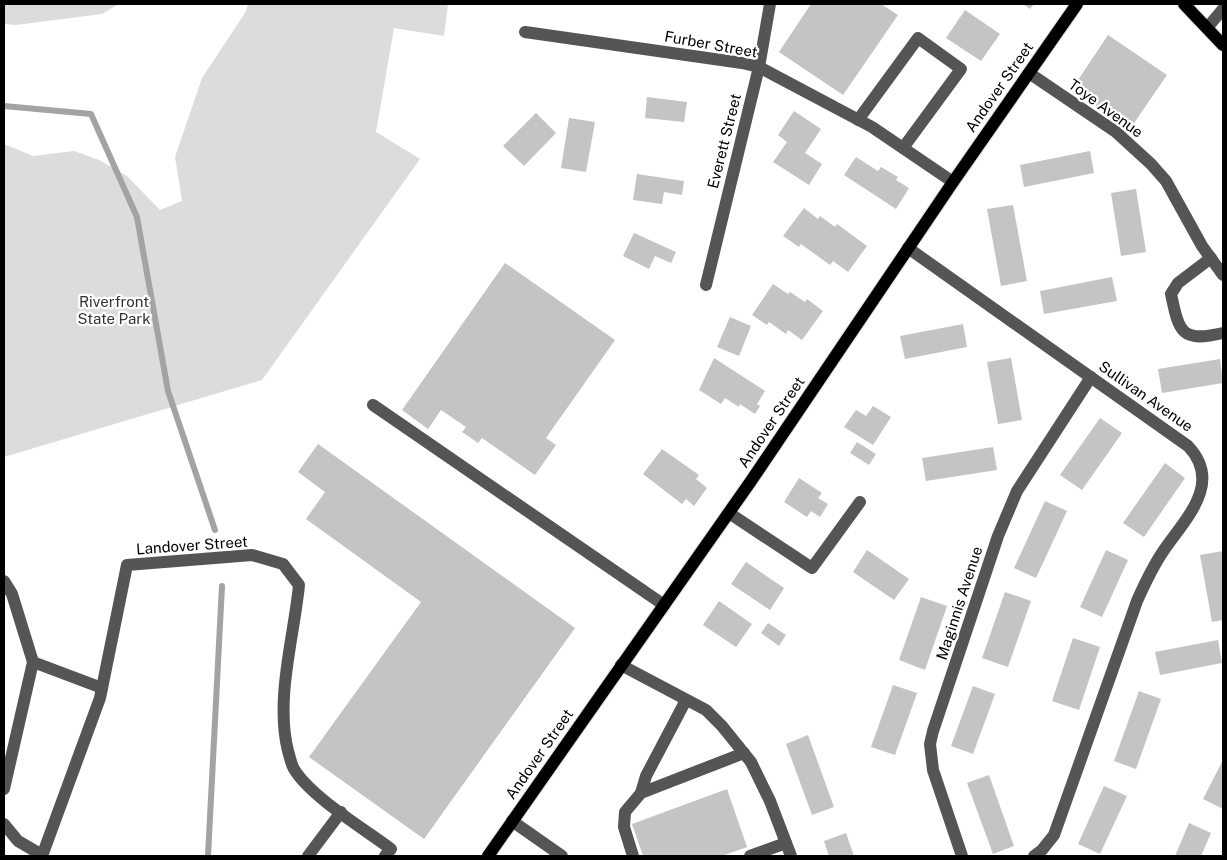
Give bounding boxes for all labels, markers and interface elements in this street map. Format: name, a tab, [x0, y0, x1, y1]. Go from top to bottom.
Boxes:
street label: Furber Street	[663, 27, 759, 61]
street label: Andover Street	[962, 39, 1036, 135]
street label: Toye Avenue	[1066, 75, 1146, 141]
street label: Everett Street	[704, 92, 744, 190]
park label: Riverfront State Park	[77, 293, 151, 327]
street label: Sullivan Avenue	[1096, 357, 1196, 435]
street label: Andover Street	[734, 373, 808, 471]
street label: Landover Street	[136, 533, 249, 557]
street label: Maginnis Avenue	[933, 544, 985, 662]
street label: Andover Street	[502, 706, 576, 802]

